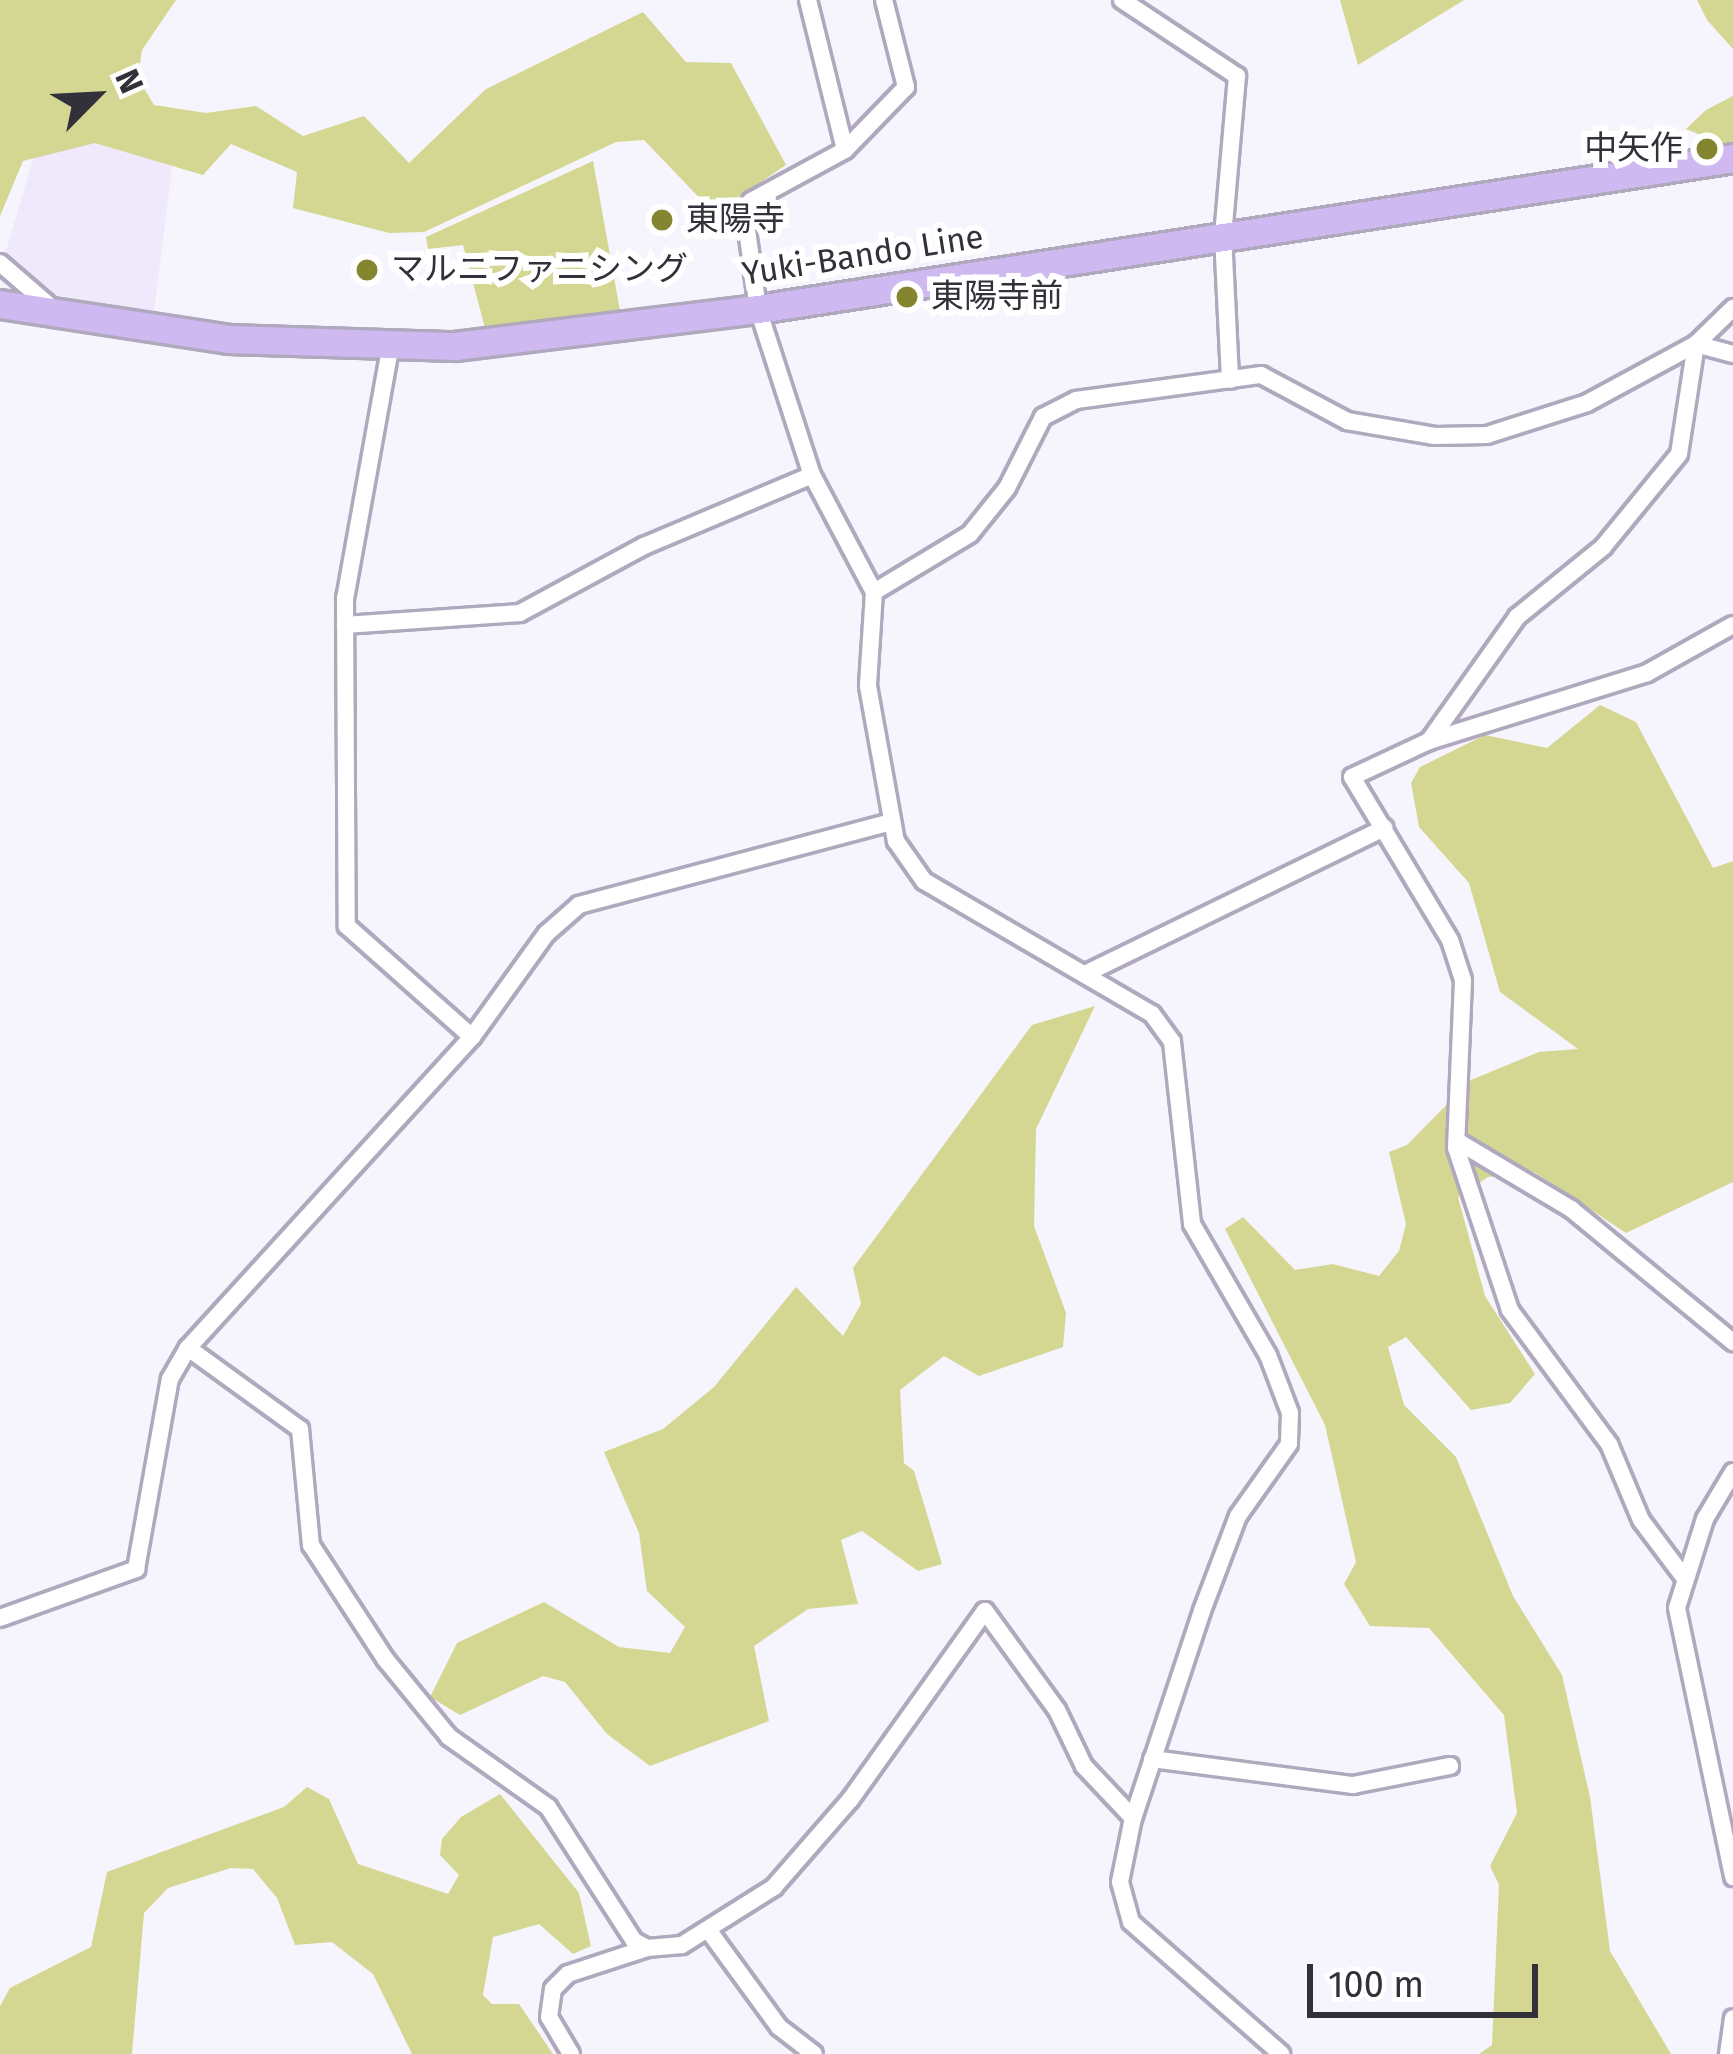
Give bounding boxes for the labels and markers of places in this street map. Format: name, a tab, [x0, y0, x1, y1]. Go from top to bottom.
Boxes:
place label: 中矢作	[1584, 129, 1683, 169]
marker: 中矢作	[1694, 136, 1720, 162]
place label: 東陽寺	[686, 200, 785, 240]
marker: 東陽寺	[649, 207, 675, 233]
place label: マルニファニシング	[391, 250, 688, 290]
marker: マルニファニシング	[354, 257, 380, 283]
place label: 東陽寺前	[931, 277, 1063, 317]
marker: 東陽寺前	[894, 284, 920, 310]

